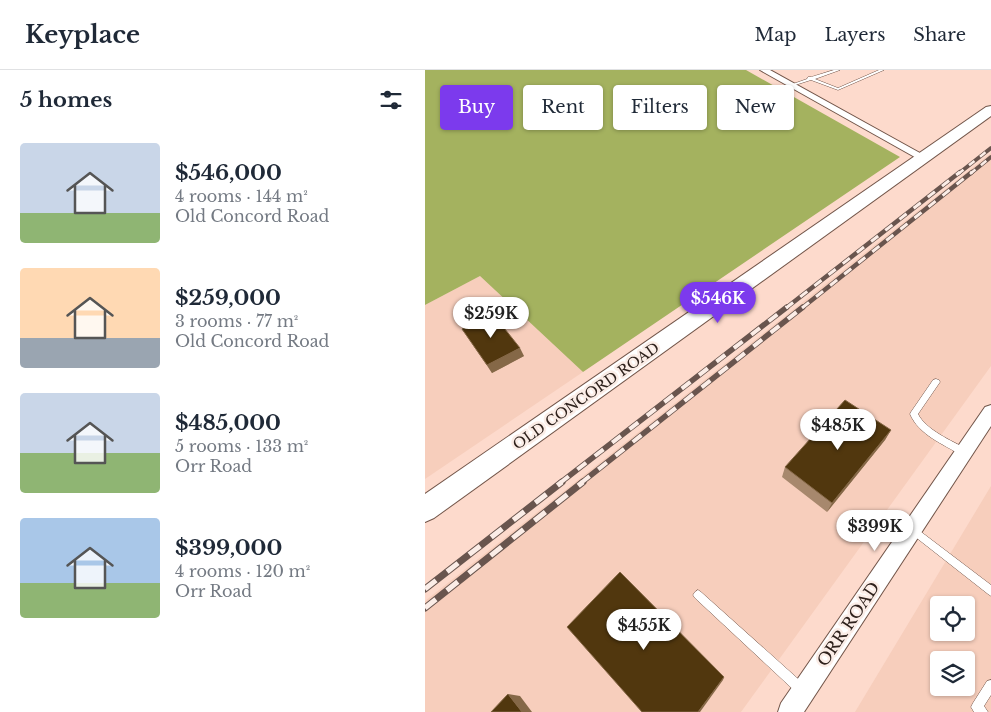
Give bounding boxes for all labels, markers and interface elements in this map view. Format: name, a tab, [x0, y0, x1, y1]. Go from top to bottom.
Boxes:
text: Keyplace	[25, 20, 140, 49]
text: Map	[755, 24, 796, 46]
text: Layers	[824, 24, 885, 46]
text: Share	[913, 24, 966, 46]
chip: Buy	[440, 85, 513, 130]
chip: Rent	[523, 85, 603, 130]
chip: Filters	[613, 85, 707, 130]
chip: New	[717, 85, 794, 130]
icon: filters	[377, 86, 405, 114]
text: 5 homes	[20, 87, 112, 113]
text: $546,000	[175, 160, 282, 186]
icon: home	[60, 163, 120, 223]
text: 4 rooms · 144 m²	[175, 186, 308, 206]
text: Old Concord Road	[175, 206, 329, 226]
pin: $546K	[683, 282, 753, 324]
text: $259,000	[175, 285, 281, 311]
icon: home	[60, 288, 120, 348]
text: $546K	[691, 288, 745, 308]
pin: $259K	[456, 296, 526, 339]
text: $259K	[464, 303, 518, 323]
text: 3 rooms · 77 m²	[175, 311, 298, 331]
text: Old Concord Road	[175, 331, 329, 351]
street label: OLD CONCORD ROAD	[509, 338, 663, 454]
pin: $485K	[803, 408, 873, 451]
text: $485,000	[175, 410, 281, 436]
icon: home	[60, 413, 120, 473]
text: $485K	[811, 415, 865, 435]
text: 5 rooms · 133 m²	[175, 436, 308, 456]
text: Orr Road	[175, 456, 252, 476]
pin: $399K	[840, 510, 910, 552]
text: $399K	[847, 516, 903, 536]
text: $399,000	[175, 535, 282, 561]
icon: home	[60, 538, 120, 598]
text: 4 rooms · 120 m²	[175, 561, 310, 581]
street label: ORR ROAD	[812, 578, 884, 670]
text: Orr Road	[175, 581, 252, 601]
map controls	[930, 596, 975, 696]
button: locate	[930, 596, 975, 641]
pin: $455K	[609, 608, 679, 651]
text: $455K	[617, 615, 671, 635]
button: layers	[930, 651, 975, 696]

